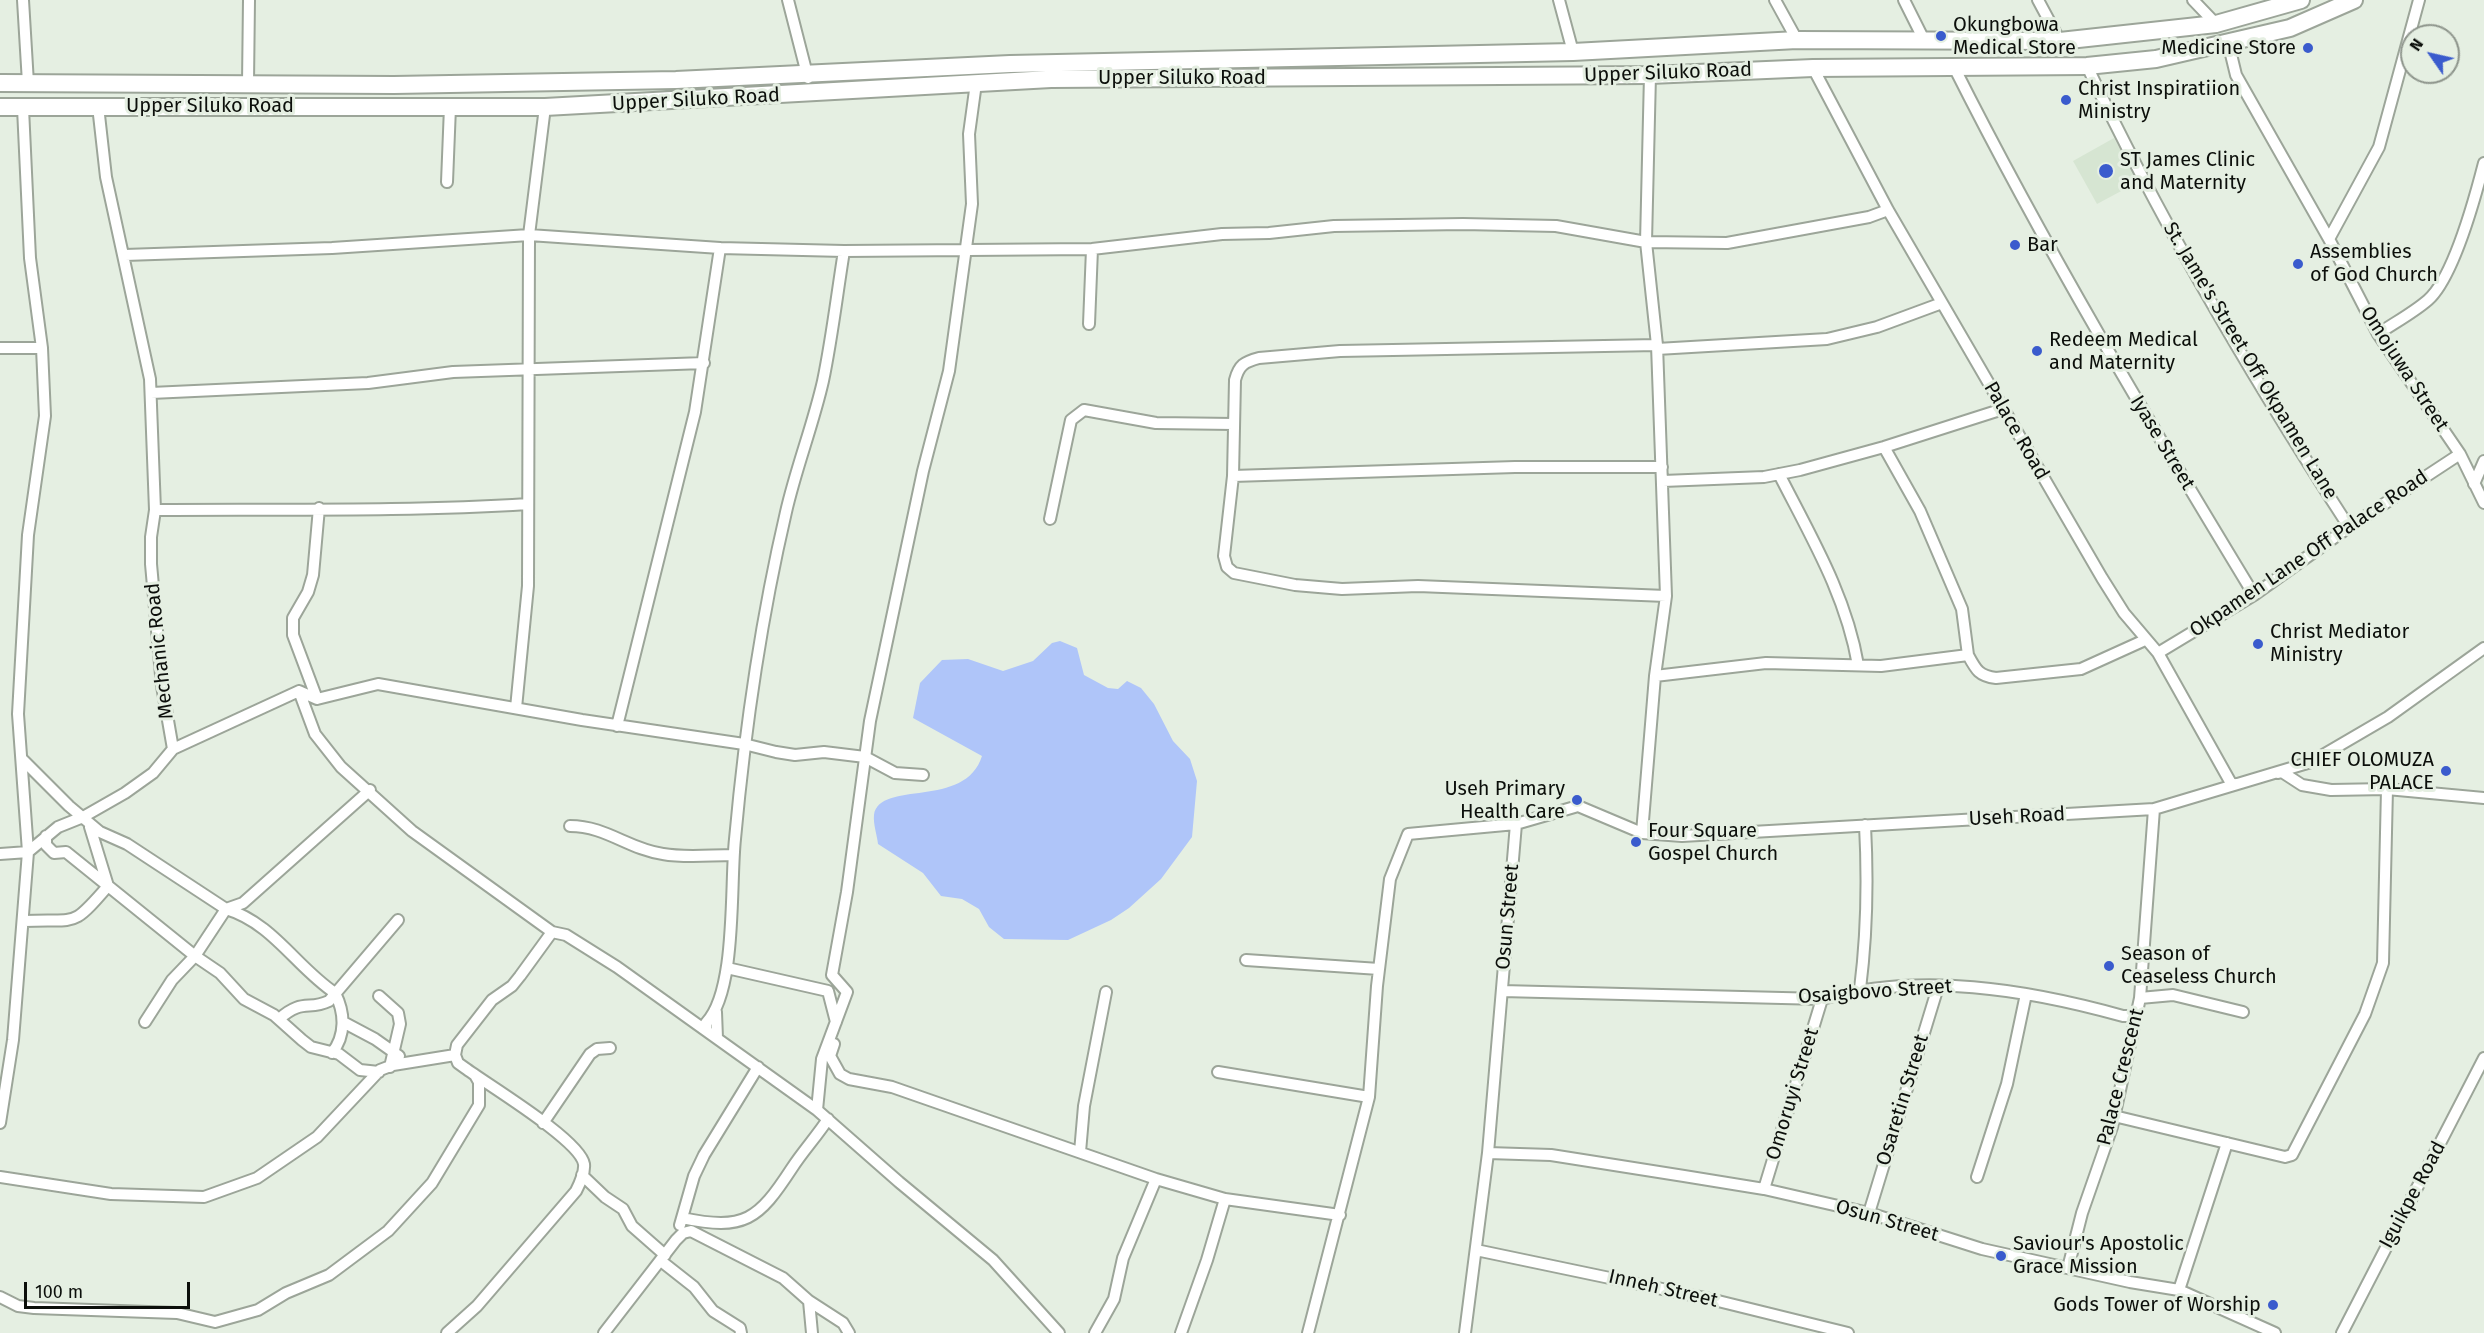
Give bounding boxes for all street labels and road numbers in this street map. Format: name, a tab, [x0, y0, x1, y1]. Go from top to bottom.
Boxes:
street label: Upper Siluko Road	[1584, 58, 1752, 88]
street label: Upper Siluko Road	[1098, 66, 1266, 90]
street label: Upper Siluko Road	[611, 84, 781, 116]
street label: Upper Siluko Road	[126, 94, 294, 118]
street label: St. Jame's Street Off Okpamen Lane	[2158, 218, 2342, 504]
street label: Omojuwa Street	[2355, 302, 2453, 436]
street label: Palace Road	[1978, 378, 2054, 484]
street label: Iyase Street	[2124, 391, 2200, 495]
street label: Okpamen Lane Off Palace Road	[2185, 465, 2433, 643]
street label: Mechanic Road	[141, 582, 179, 720]
street label: Useh Road	[1968, 802, 2066, 832]
street label: Osun Street	[1491, 863, 1525, 971]
street label: Osaigbovo Street	[1797, 975, 1953, 1009]
street label: Palace Crescent	[2092, 1006, 2150, 1148]
street label: Omoruyi Street	[1761, 1025, 1825, 1163]
street label: Osaretin Street	[1872, 1031, 1934, 1169]
street label: Iguikpe Road	[2375, 1137, 2451, 1253]
street label: Osun Street	[1833, 1195, 1941, 1247]
street label: Inneh Street	[1606, 1265, 1720, 1313]

